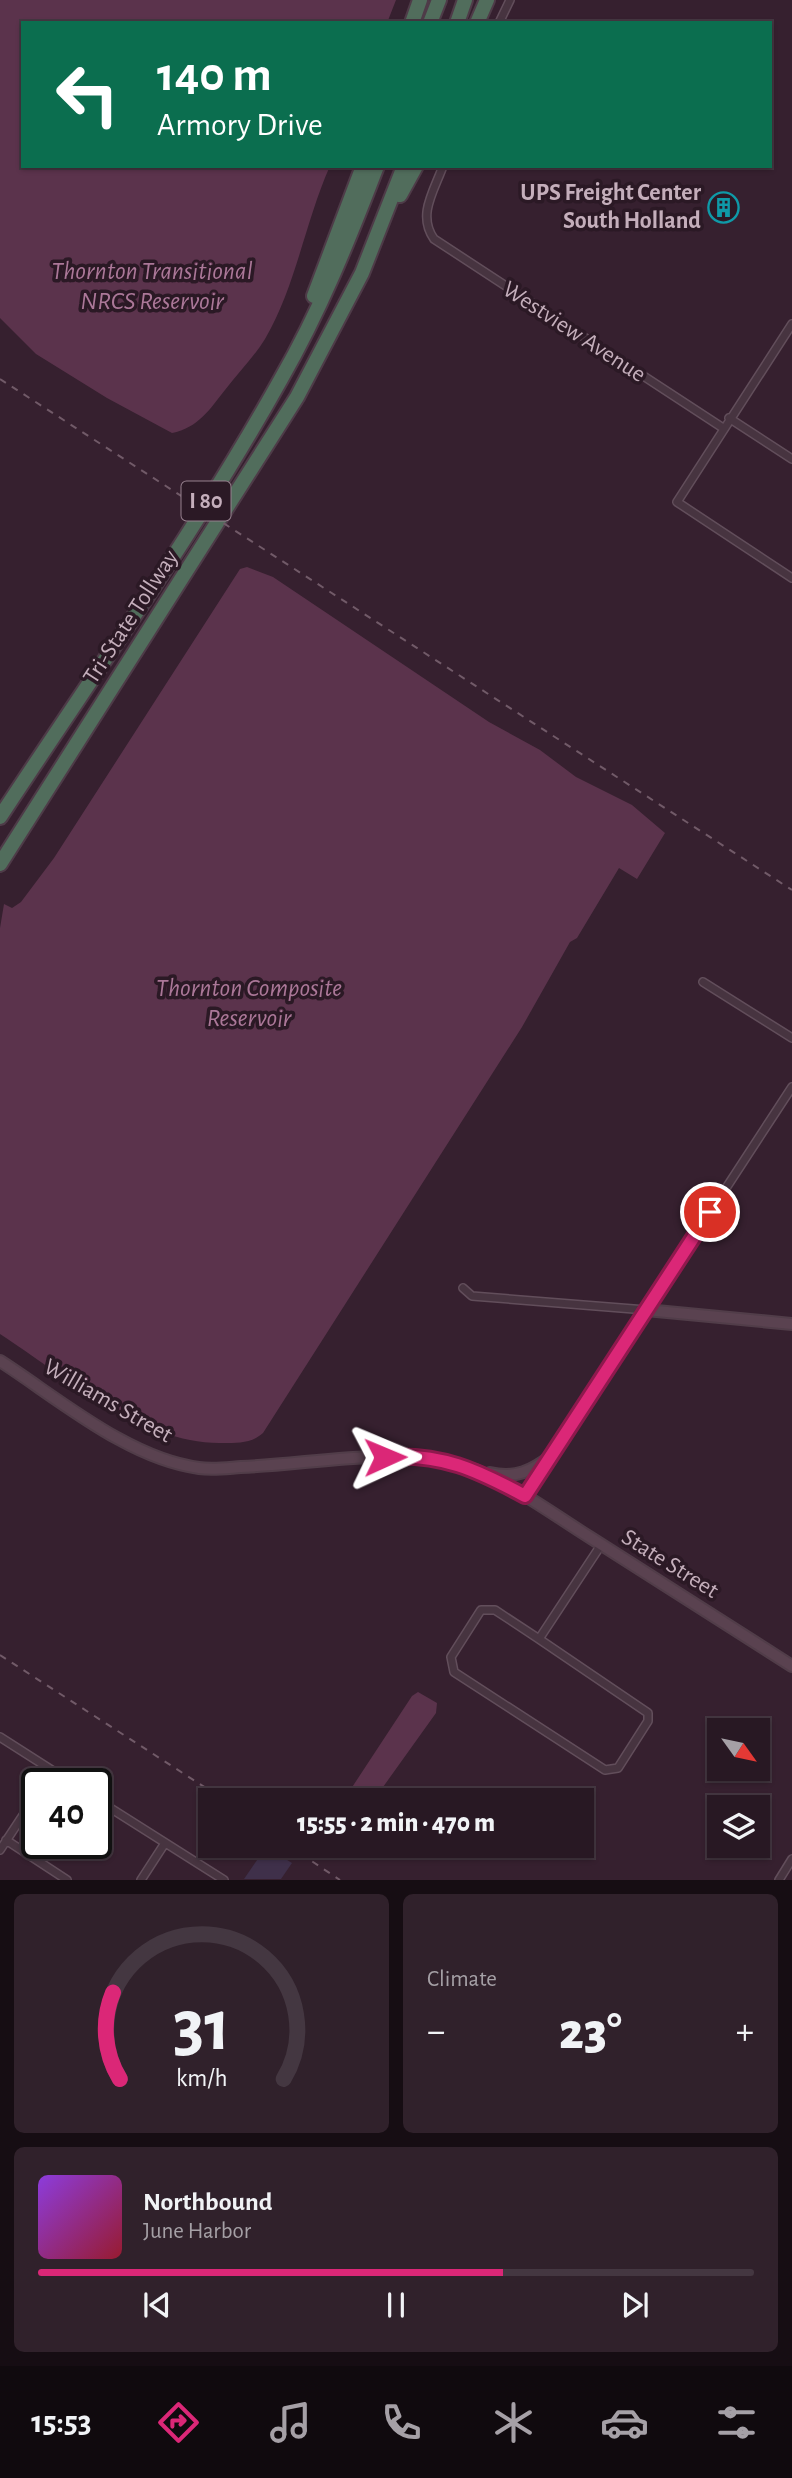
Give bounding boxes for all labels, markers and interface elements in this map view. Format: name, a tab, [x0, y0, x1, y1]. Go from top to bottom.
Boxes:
icon: left	[42, 49, 133, 140]
text: 140 m	[157, 51, 272, 100]
text: Armory Drive	[157, 109, 323, 141]
place label: UPS Freight Center South Holland	[520, 181, 702, 233]
building icon: UPS Freight Center South Holland	[707, 190, 741, 224]
water label: Thornton Transitional NRCS Reservoir	[51, 258, 253, 314]
street label: Westview Avenue	[498, 277, 650, 387]
road number: I 80	[182, 481, 230, 520]
street label: Tri-State Tollway	[79, 546, 183, 688]
water label: Thornton Composite Reservoir	[156, 975, 342, 1031]
pin	[680, 1182, 740, 1242]
icon: arrive	[691, 1193, 729, 1231]
street label: Williams Street	[40, 1355, 177, 1448]
position arrow	[348, 1420, 422, 1494]
street label: State Street	[617, 1525, 723, 1603]
north arrow	[707, 1718, 770, 1782]
map controls	[707, 1718, 770, 1858]
speed limit sign: 40	[21, 1768, 112, 1859]
button: layers	[707, 1795, 770, 1858]
text: 15:55 · 2 min · 470 m	[297, 1810, 495, 1836]
text: Climate	[427, 1968, 497, 1991]
text: 31	[173, 1992, 230, 2065]
text: 23°	[559, 2006, 622, 2058]
text: −	[427, 2013, 445, 2051]
text: +	[736, 2013, 754, 2051]
text: km/h	[176, 2066, 227, 2091]
text: Northbound	[143, 2189, 272, 2215]
text: June Harbor	[143, 2220, 251, 2243]
icon: previous	[138, 2286, 176, 2324]
icon: pause	[377, 2286, 415, 2324]
icon: next	[616, 2286, 654, 2324]
icon: directions	[154, 2398, 203, 2447]
icon: music	[266, 2398, 315, 2447]
icon: phone	[377, 2398, 426, 2447]
icon: climate	[489, 2398, 538, 2447]
icon: car	[600, 2398, 649, 2447]
icon: filters	[712, 2398, 761, 2447]
text: 15:53	[31, 2406, 92, 2438]

